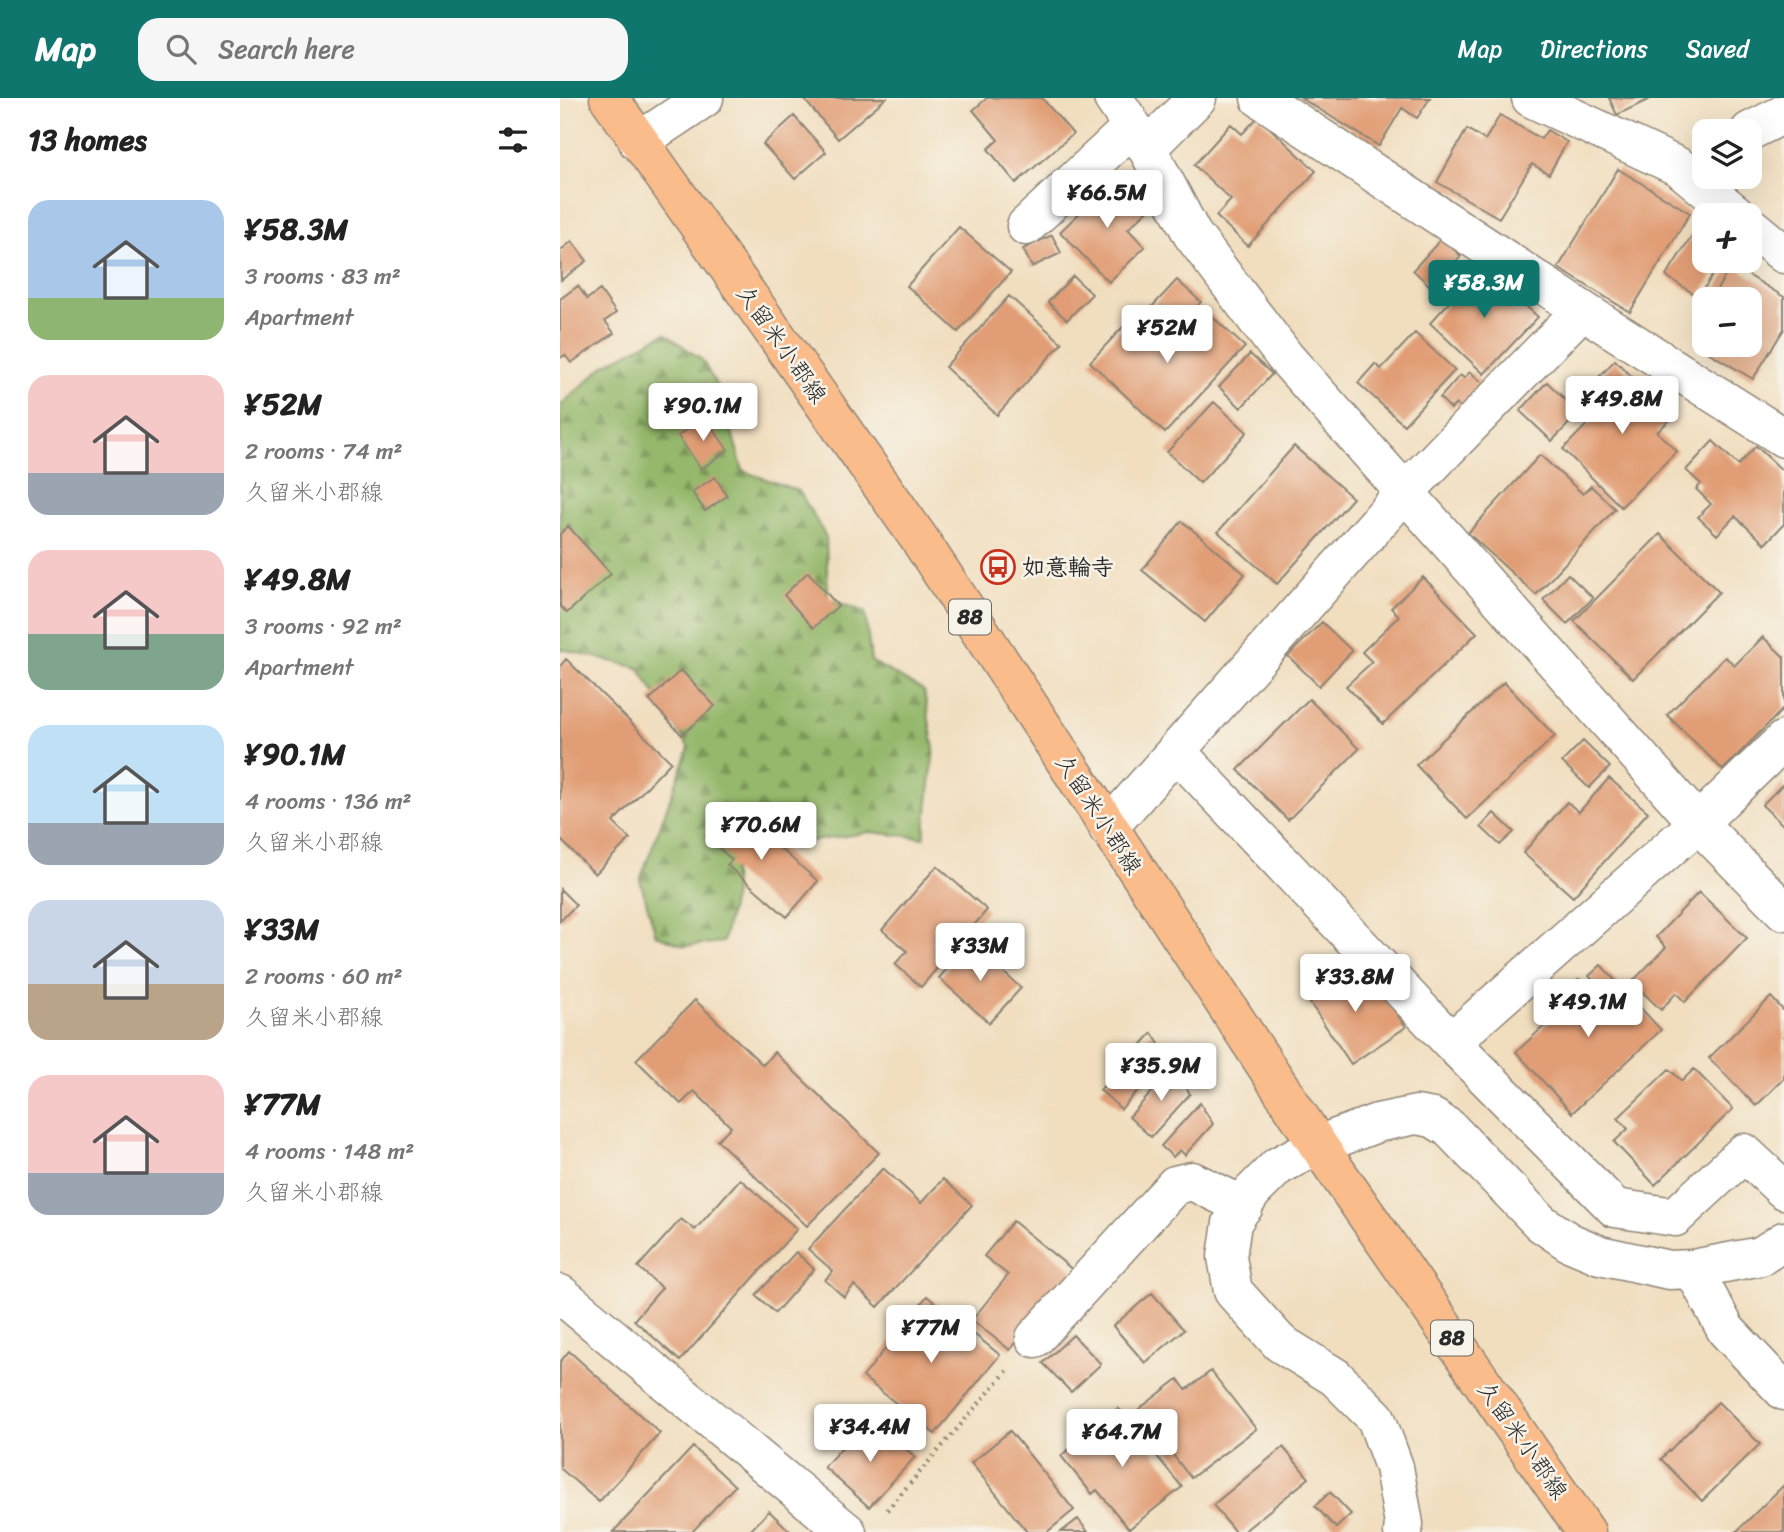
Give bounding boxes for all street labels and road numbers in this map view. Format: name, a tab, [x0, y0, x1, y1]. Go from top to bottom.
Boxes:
street label: 久留米小郡線	[725, 276, 838, 413]
road number: 88	[949, 600, 991, 634]
street label: 久留米小郡線	[1044, 745, 1153, 883]
road number: 88	[1431, 1320, 1473, 1356]
street label: 久留米小郡線	[1466, 1372, 1579, 1509]

